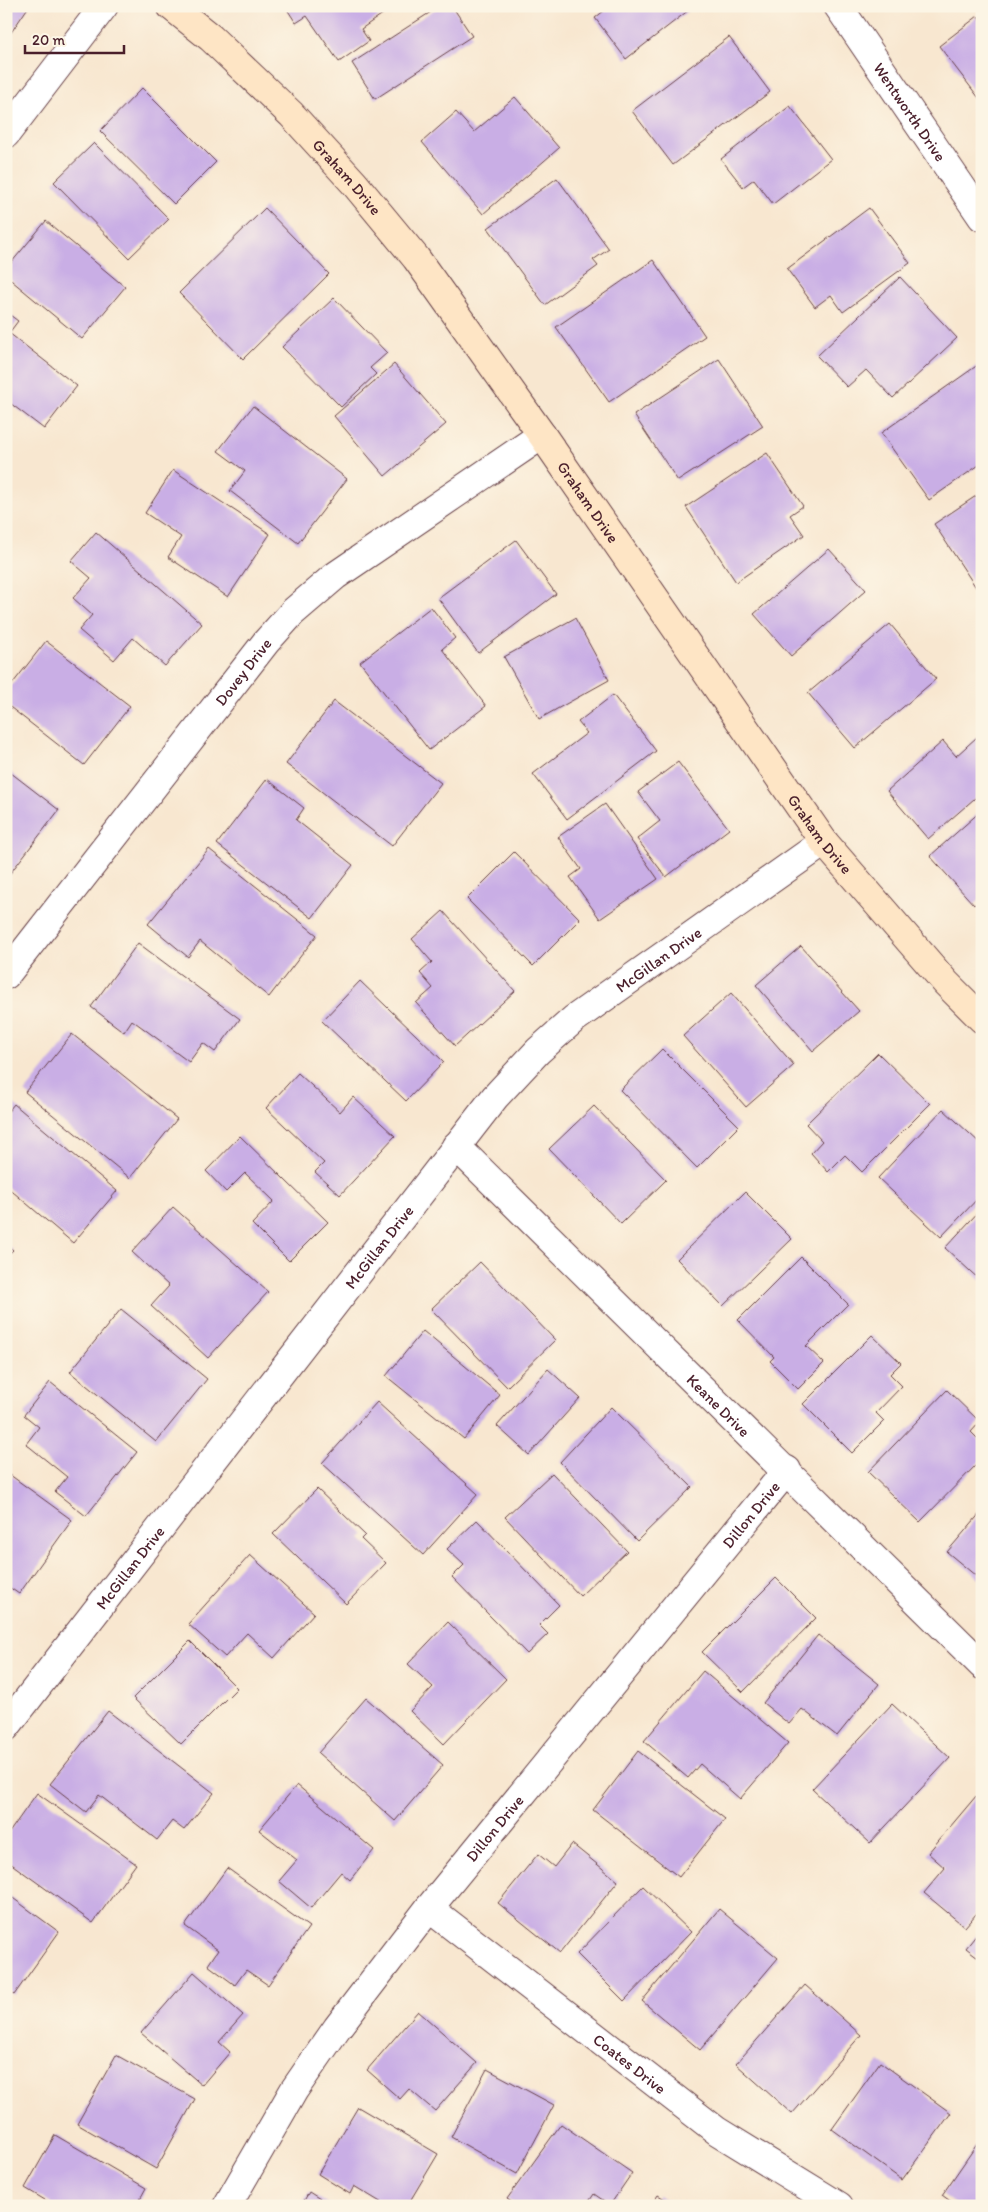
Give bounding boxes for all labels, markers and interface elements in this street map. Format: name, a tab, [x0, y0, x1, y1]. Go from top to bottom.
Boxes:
scale bar	[25, 22, 124, 54]
text: 20 m	[32, 31, 66, 49]
street label: Wentworth Drive	[869, 59, 950, 165]
street label: Graham Drive	[309, 135, 385, 219]
street label: Graham Drive	[553, 458, 623, 547]
street label: Dovey Drive	[211, 634, 276, 709]
street label: Graham Drive	[784, 791, 856, 878]
street label: McGillan Drive	[612, 923, 705, 997]
street label: McGillan Drive	[341, 1201, 418, 1293]
street label: Keane Drive	[683, 1370, 754, 1441]
street label: Dillon Drive	[718, 1477, 784, 1552]
street label: McGillan Drive	[92, 1522, 169, 1613]
street label: Dillon Drive	[462, 1791, 528, 1866]
street label: Coates Drive	[589, 2030, 670, 2098]

